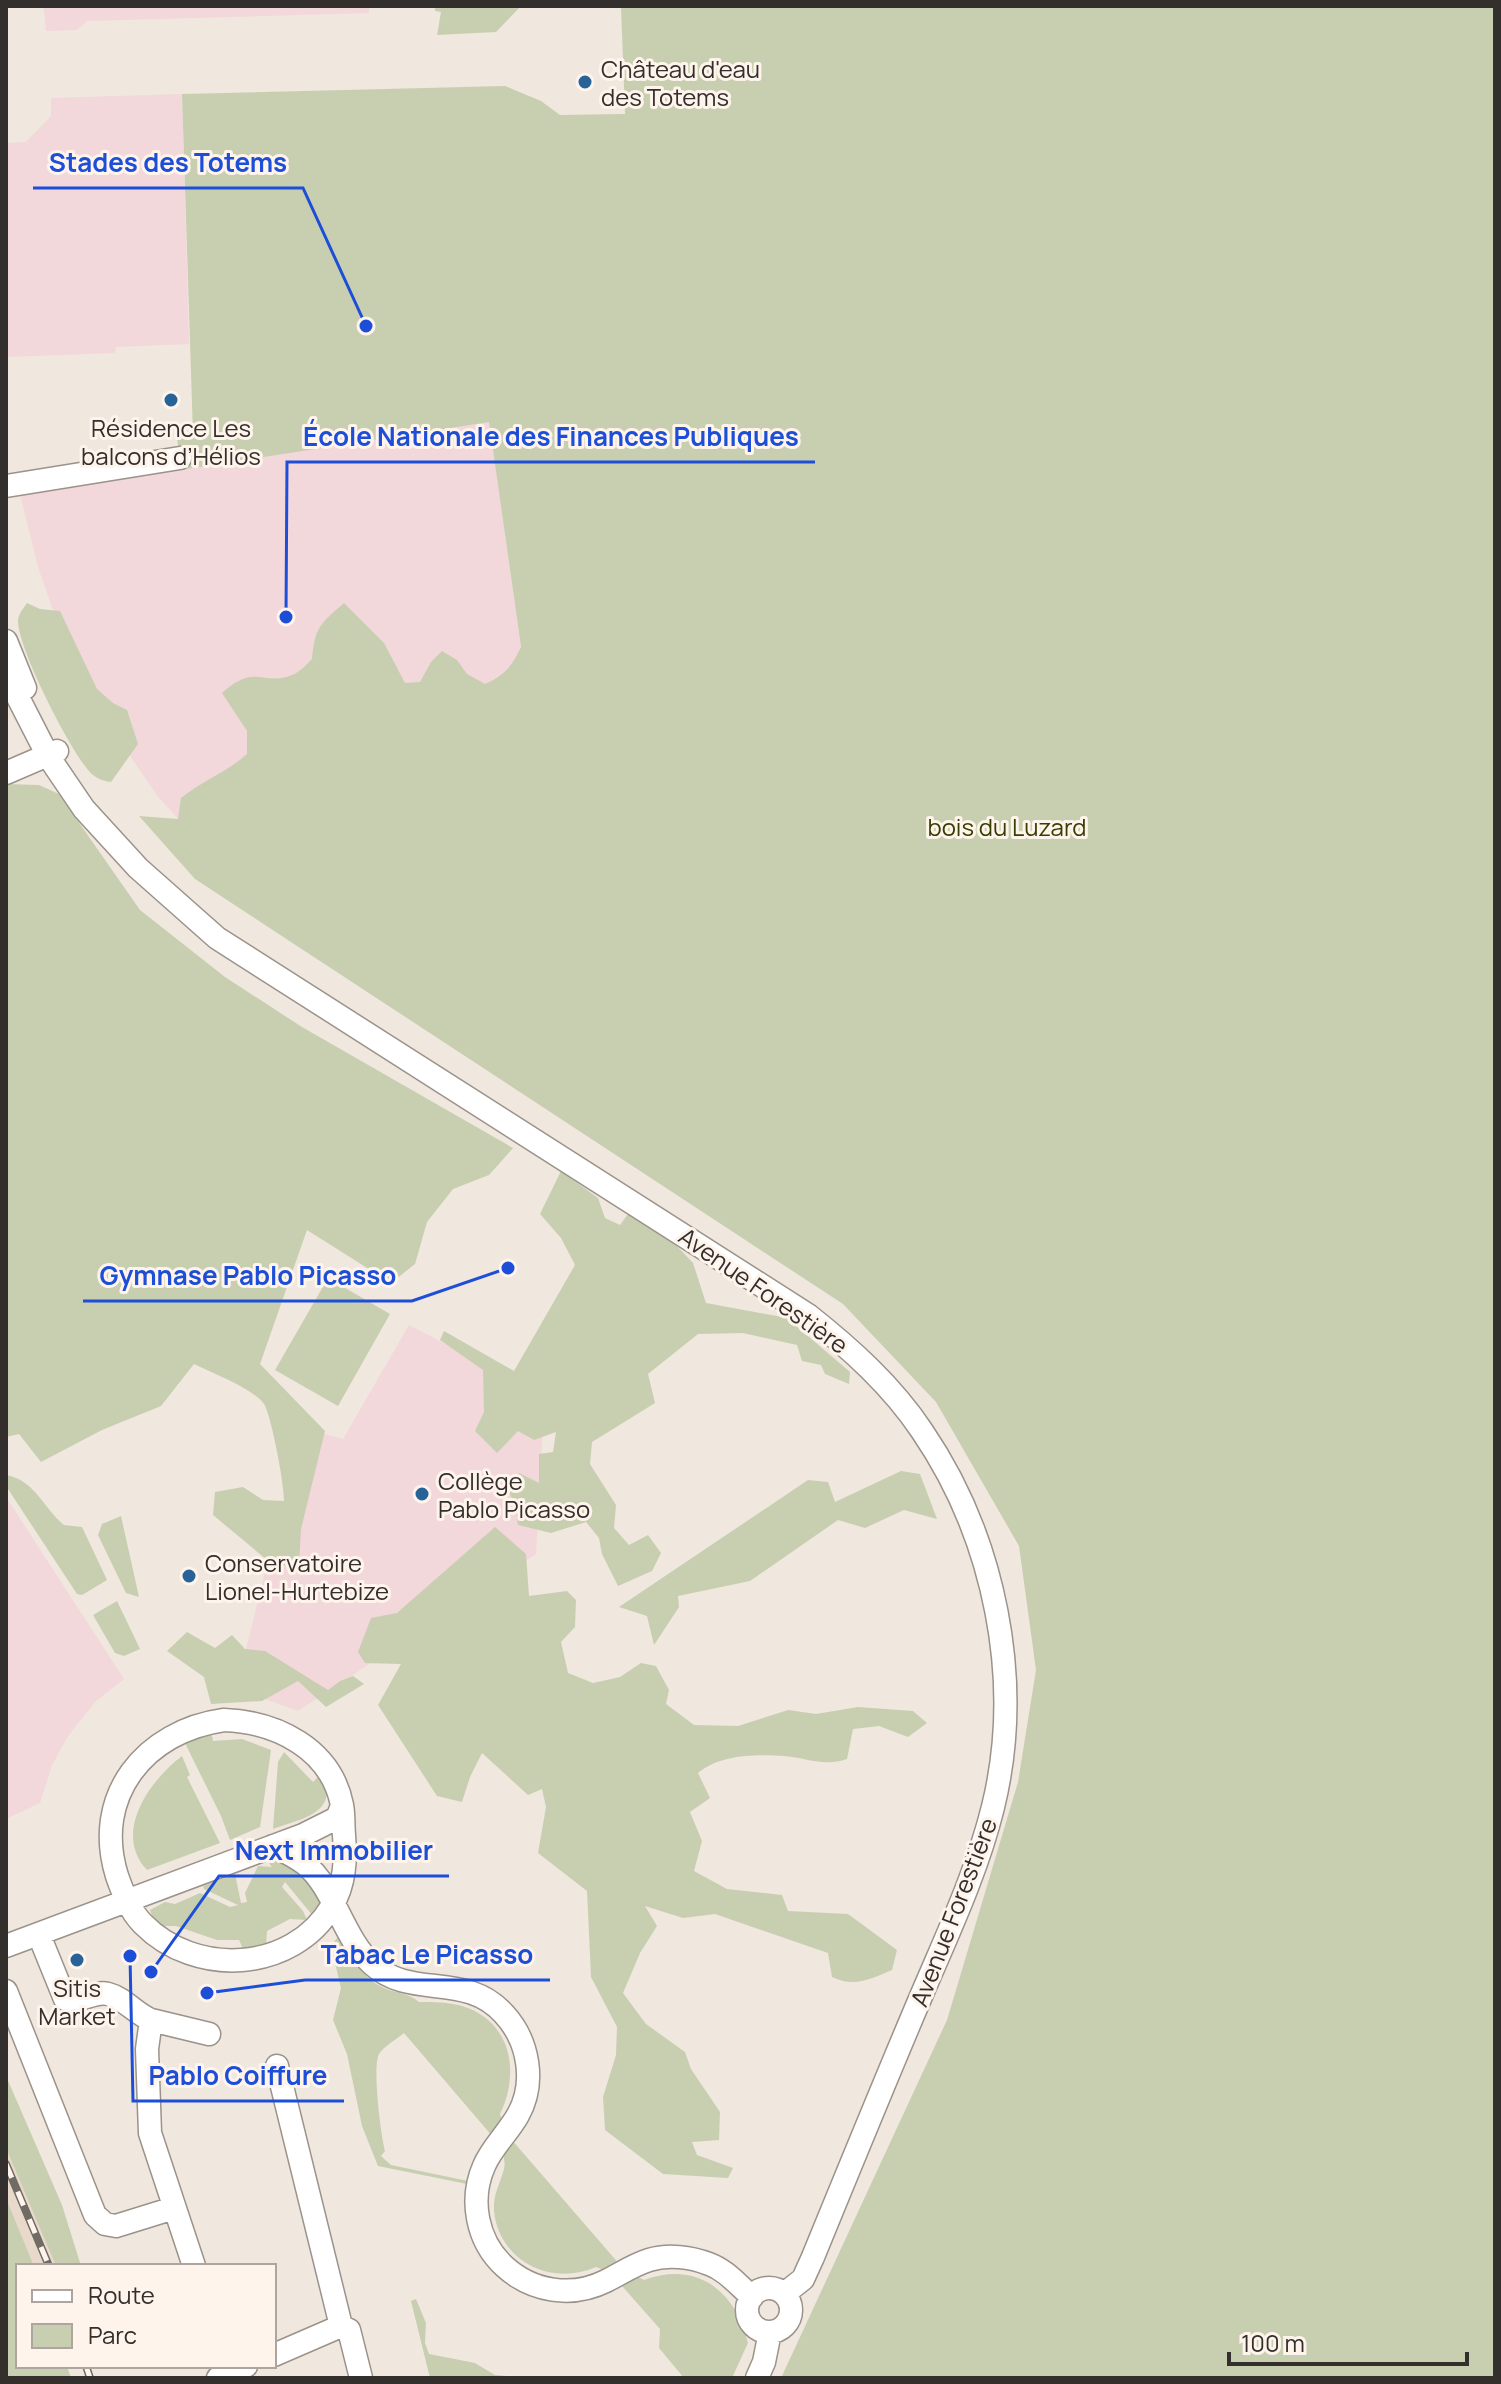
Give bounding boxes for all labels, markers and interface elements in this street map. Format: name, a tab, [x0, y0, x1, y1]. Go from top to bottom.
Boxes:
place label: Château d'eau des Totems	[601, 52, 760, 113]
marker: Château d'eau des Totems	[576, 73, 594, 91]
callout: Stades des Totems	[33, 138, 303, 188]
text: Stades des Totems	[49, 144, 287, 180]
marker: Résidence Les balcons d’Hélios	[162, 391, 180, 409]
place label: Résidence Les balcons d’Hélios	[81, 411, 261, 472]
callout: École Nationale des Finances Publiques	[287, 412, 815, 462]
text: École Nationale des Finances Publiques	[303, 418, 799, 454]
park label: bois du Luzard	[927, 810, 1087, 843]
street label: Avenue Forestière	[673, 1219, 855, 1361]
callout: Gymnase Pablo Picasso	[83, 1251, 412, 1301]
text: Gymnase Pablo Picasso	[100, 1257, 396, 1293]
place label: Collège Pablo Picasso	[438, 1464, 590, 1525]
marker: Collège Pablo Picasso	[413, 1485, 431, 1503]
place label: Conservatoire Lionel-Hurtebize	[205, 1546, 389, 1607]
marker: Conservatoire Lionel-Hurtebize	[180, 1567, 198, 1585]
street label: Avenue Forestière	[902, 1813, 1004, 2011]
callout: Next Immobilier	[219, 1826, 449, 1876]
text: Next Immobilier	[235, 1832, 433, 1868]
callout: Tabac Le Picasso	[305, 1930, 550, 1980]
text: Tabac Le Picasso	[321, 1936, 533, 1972]
marker: Sitis Market	[68, 1951, 86, 1969]
place label: Sitis Market	[38, 1971, 116, 2032]
callout: Pablo Coiffure	[133, 2051, 344, 2101]
text: Pablo Coiffure	[149, 2057, 327, 2093]
legend	[16, 2264, 276, 2368]
text: Route	[88, 2278, 155, 2311]
scale bar	[1229, 2316, 1467, 2366]
text: Parc	[88, 2318, 137, 2351]
text: 100 m	[1241, 2326, 1305, 2359]

